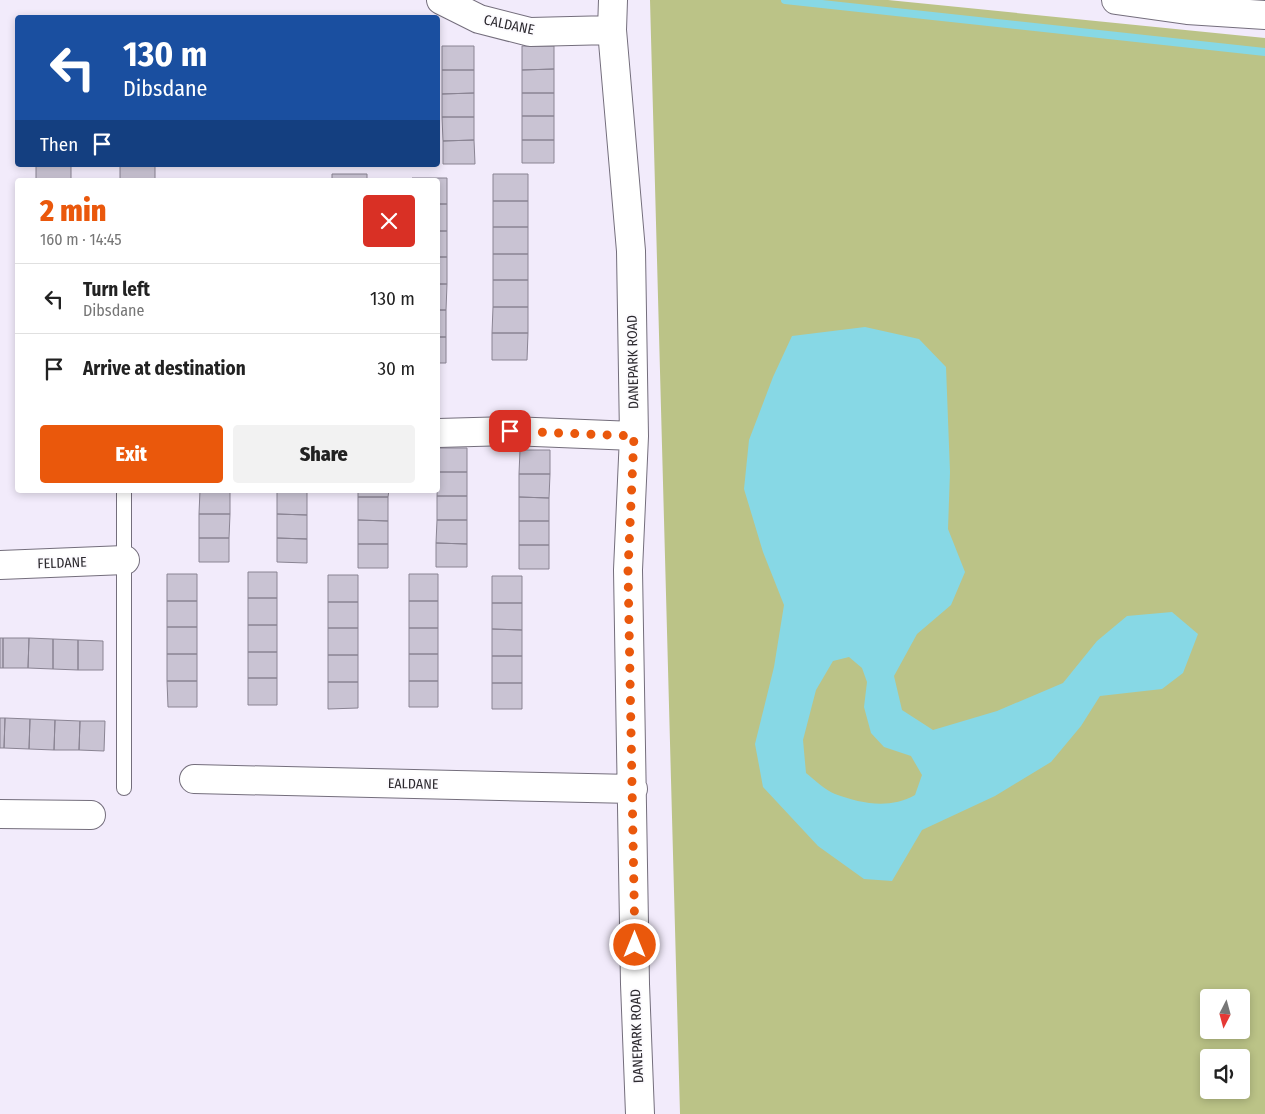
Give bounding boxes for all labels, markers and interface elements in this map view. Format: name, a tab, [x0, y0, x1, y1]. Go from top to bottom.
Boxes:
street label: CALDANE	[482, 11, 536, 39]
text: 130 m	[123, 33, 207, 75]
icon: left	[40, 35, 105, 100]
text: Dibsdane	[123, 75, 207, 102]
icon: arrive	[88, 130, 116, 158]
text: Then	[40, 133, 78, 156]
text: 2 min	[40, 193, 106, 229]
button: close	[363, 195, 415, 247]
text: 160 m · 14:45	[40, 230, 122, 249]
text: Turn left	[83, 278, 150, 301]
icon: left	[40, 285, 68, 313]
text: 130 m	[370, 287, 415, 310]
text: Dibsdane	[83, 301, 144, 320]
street label: DANEPARK ROAD	[624, 315, 642, 409]
icon: arrive	[40, 355, 68, 383]
text: Arrive at destination	[83, 357, 246, 380]
text: 30 m	[377, 357, 415, 380]
pin	[489, 410, 531, 452]
icon: arrive	[496, 417, 524, 445]
button: Exit	[40, 425, 223, 483]
button: Share	[233, 425, 415, 483]
street label: FELDANE	[37, 554, 87, 572]
street label: EALDANE	[388, 775, 439, 793]
position arrow	[608, 918, 660, 970]
street label: DANEPARK ROAD	[627, 989, 647, 1083]
north arrow	[1200, 989, 1250, 1039]
map controls	[1200, 989, 1250, 1099]
button: sound	[1200, 1049, 1250, 1099]

